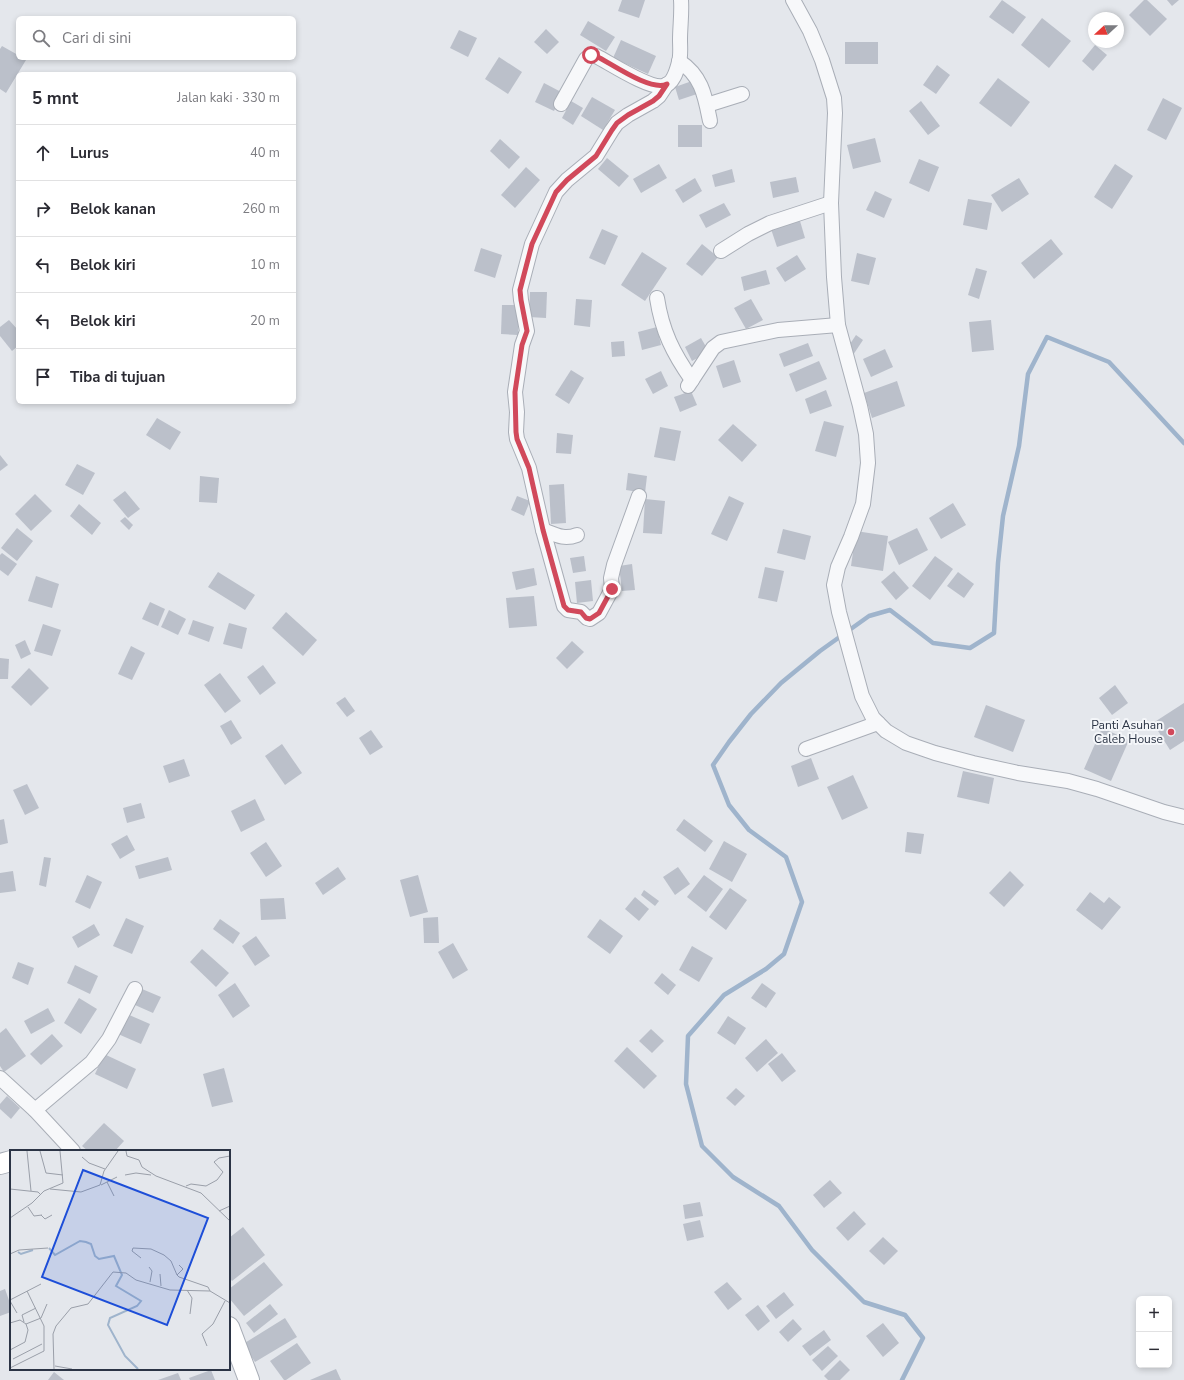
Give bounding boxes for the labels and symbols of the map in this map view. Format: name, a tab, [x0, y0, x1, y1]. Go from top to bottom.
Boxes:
north arrow	[1088, 12, 1124, 48]
route start	[582, 46, 600, 64]
route end	[603, 580, 621, 598]
place label: Panti Asuhan Caleb House	[1091, 717, 1163, 747]
marker: Panti Asuhan Caleb House	[1166, 727, 1176, 737]
inset map	[10, 1150, 230, 1370]

